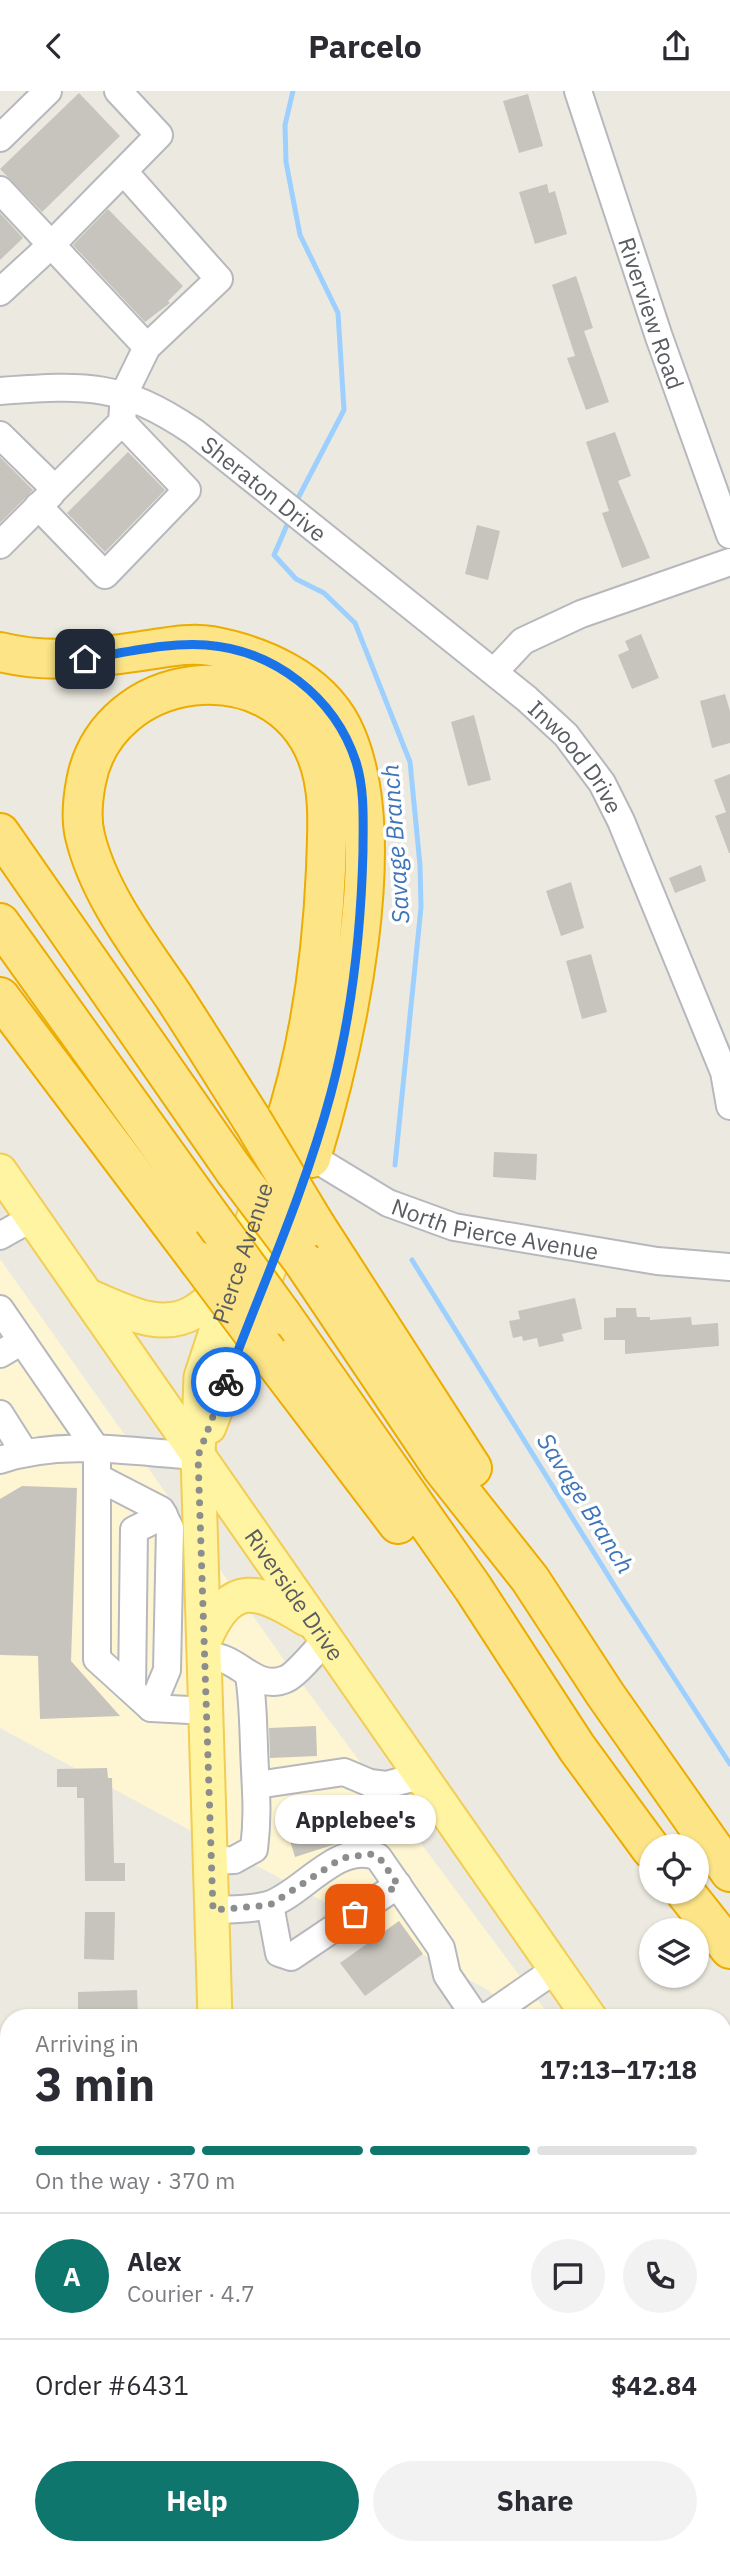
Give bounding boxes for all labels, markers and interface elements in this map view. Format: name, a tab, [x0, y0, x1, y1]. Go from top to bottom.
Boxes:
text: Parcelo	[308, 25, 422, 67]
icon: back	[35, 27, 73, 65]
icon: share	[657, 27, 695, 65]
street label: Riverview Road	[612, 233, 691, 393]
street label: Sheraton Drive	[195, 429, 333, 548]
pin	[55, 629, 115, 689]
icon: home	[66, 640, 104, 678]
street label: Inwood Drive	[522, 693, 630, 818]
water label: Savage Branch	[373, 763, 417, 925]
street label: Pierce Avenue	[205, 1178, 279, 1327]
street label: North Pierce Avenue	[388, 1191, 601, 1266]
courier	[191, 1347, 261, 1417]
icon: bike	[207, 1363, 245, 1401]
water label: Savage Branch	[530, 1427, 642, 1579]
street label: Riverside Drive	[238, 1522, 351, 1666]
callout: Applebee's	[274, 1795, 436, 1844]
text: Applebee's	[295, 1804, 416, 1834]
map controls	[639, 1834, 709, 1988]
button: locate	[639, 1834, 709, 1904]
pin	[325, 1884, 385, 1944]
icon: bag	[336, 1895, 374, 1933]
button: layers	[639, 1918, 709, 1988]
text: Arriving in	[35, 2028, 139, 2058]
text: 17:13–17:18	[540, 2052, 697, 2086]
text: 3 min	[35, 2054, 155, 2114]
text: On the way · 370 m	[35, 2165, 235, 2195]
button: chat	[531, 2239, 605, 2313]
button: phone	[623, 2239, 697, 2313]
text: Alex	[127, 2244, 181, 2278]
text: A	[63, 2259, 81, 2293]
text: Courier · 4.7	[127, 2278, 255, 2308]
text: Order #6431	[35, 2368, 189, 2402]
text: $42.84	[611, 2368, 697, 2402]
button: Help	[35, 2461, 359, 2541]
button: Share	[373, 2461, 697, 2541]

